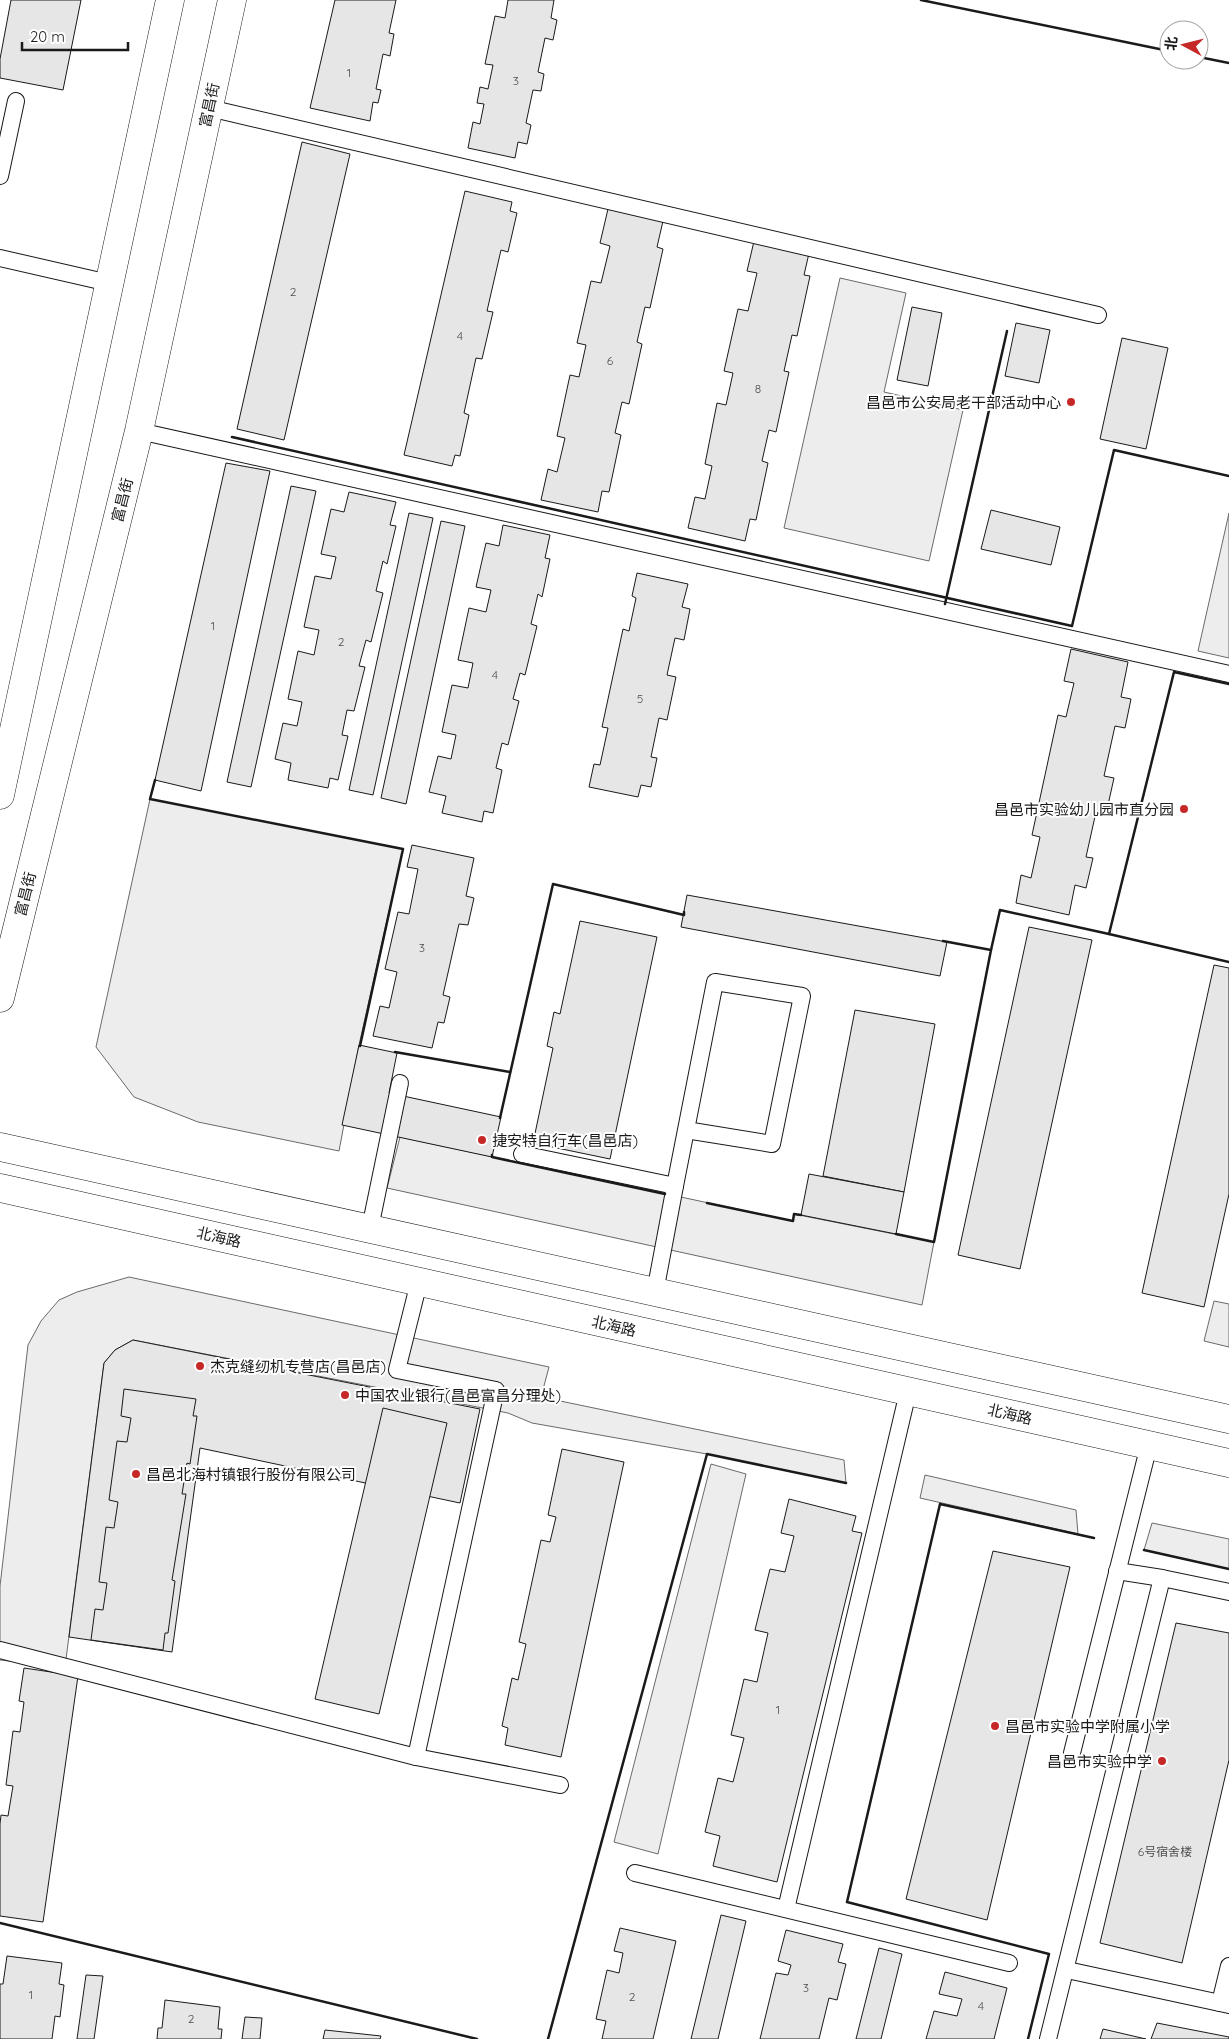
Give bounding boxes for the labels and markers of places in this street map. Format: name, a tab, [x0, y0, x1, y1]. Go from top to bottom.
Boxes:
place label: 昌邑市公安局老干部活动中心	[866, 393, 1061, 412]
marker: 昌邑市公安局老干部活动中心	[1065, 396, 1077, 408]
place label: 昌邑市实验幼儿园市直分园	[994, 800, 1174, 819]
marker: 昌邑市实验幼儿园市直分园	[1178, 803, 1190, 815]
place label: 捷安特自行车(昌邑店)	[492, 1131, 638, 1150]
marker: 捷安特自行车(昌邑店)	[476, 1134, 488, 1146]
place label: 杰克缝纫机专营店(昌邑店)	[210, 1357, 386, 1376]
marker: 杰克缝纫机专营店(昌邑店)	[194, 1360, 206, 1372]
place label: 中国农业银行(昌邑富昌分理处)	[355, 1386, 561, 1405]
marker: 中国农业银行(昌邑富昌分理处)	[339, 1389, 351, 1401]
place label: 昌邑北海村镇银行股份有限公司	[146, 1465, 356, 1484]
marker: 昌邑北海村镇银行股份有限公司	[130, 1468, 142, 1480]
place label: 昌邑市实验中学附属小学	[1005, 1717, 1170, 1736]
marker: 昌邑市实验中学附属小学	[989, 1720, 1001, 1732]
place label: 昌邑市实验中学	[1047, 1752, 1152, 1771]
marker: 昌邑市实验中学	[1156, 1755, 1168, 1767]

